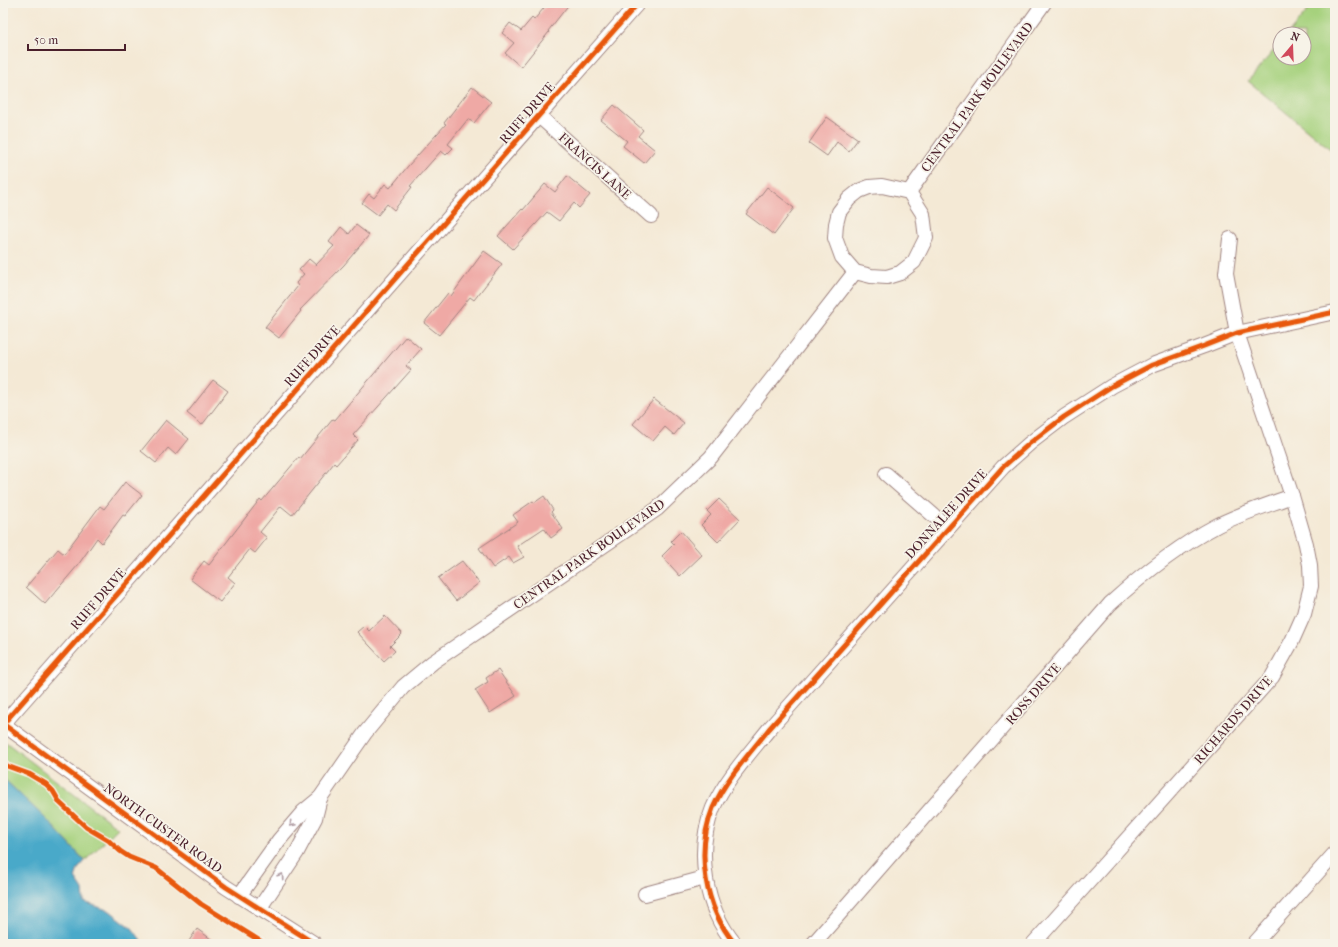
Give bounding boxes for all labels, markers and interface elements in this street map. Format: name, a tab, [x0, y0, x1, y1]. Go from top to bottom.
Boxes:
street label: CENTRAL PARK BOULEVARD	[918, 19, 1036, 175]
scale bar	[28, 26, 125, 52]
north arrow	[1272, 26, 1312, 66]
text: N	[1289, 30, 1302, 45]
text: 50 m	[34, 33, 58, 47]
street label: RUFF DRIVE	[496, 79, 558, 147]
street label: FRANCIS LANE	[556, 130, 634, 202]
street label: RUFF DRIVE	[281, 323, 343, 389]
street label: DONNALEE DRIVE	[902, 466, 990, 562]
street label: CENTRAL PARK BOULEVARD	[510, 496, 668, 612]
street label: RUFF DRIVE	[67, 565, 129, 633]
street label: ROSS DRIVE	[1002, 660, 1064, 728]
street label: RICHARDS DRIVE	[1191, 673, 1275, 767]
street label: NORTH CUSTER ROAD	[101, 780, 225, 876]
one-way arrow	[289, 820, 296, 827]
one-way arrow	[276, 874, 283, 881]

